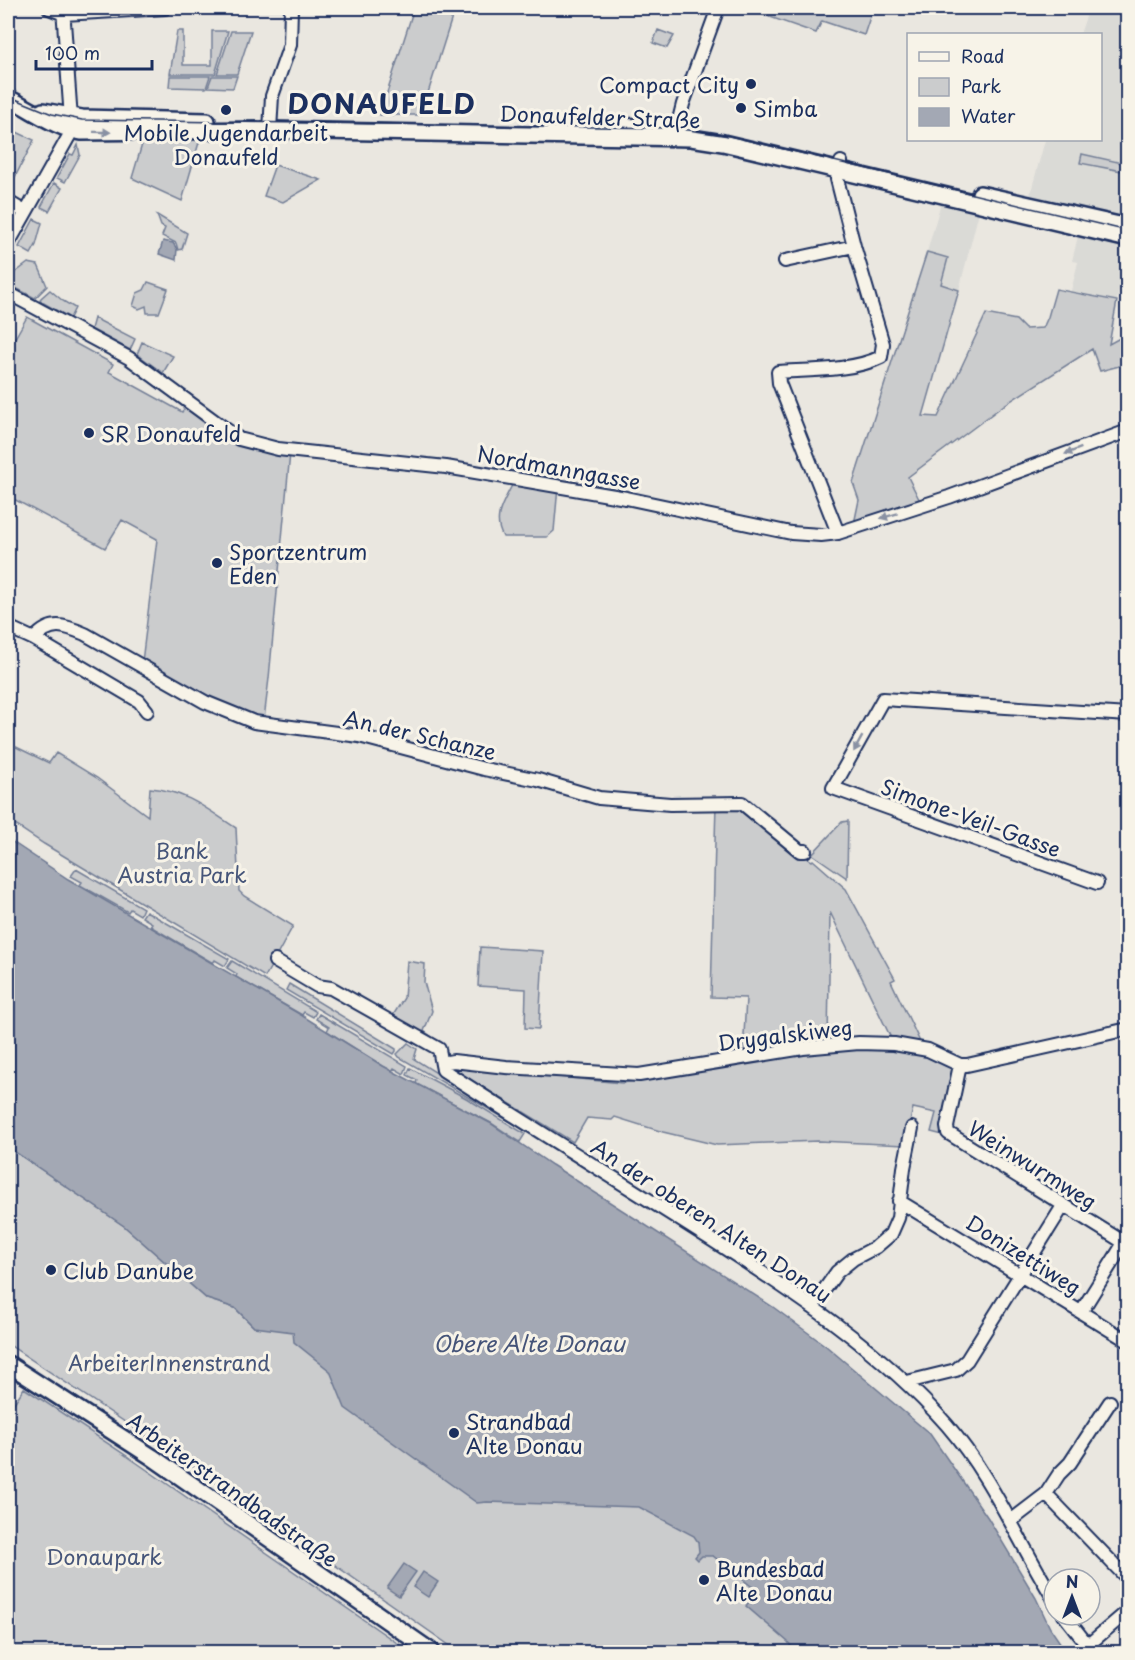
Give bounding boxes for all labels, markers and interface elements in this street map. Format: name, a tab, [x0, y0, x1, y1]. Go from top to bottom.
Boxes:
scale bar	[36, 33, 152, 71]
legend	[907, 33, 1102, 141]
text: 100 m	[45, 39, 100, 66]
text: Road	[961, 42, 1005, 69]
place label: Compact City	[599, 68, 739, 100]
text: Park	[961, 72, 1001, 99]
marker: Compact City	[744, 77, 758, 91]
district label: DONAUFELD	[287, 82, 477, 123]
place label: Simba	[753, 92, 817, 124]
street label: Donaufelder Straße	[499, 97, 701, 135]
marker: Simba	[734, 101, 748, 115]
text: Water	[961, 102, 1016, 129]
marker: Mobile Jugendarbeit Donaufeld	[219, 103, 233, 117]
place label: Mobile Jugendarbeit Donaufeld	[124, 116, 328, 172]
one-way arrow	[93, 127, 112, 137]
place label: SR Donaufeld	[101, 417, 241, 449]
marker: SR Donaufeld	[82, 426, 96, 440]
street label: Nordmanngasse	[475, 437, 643, 497]
one-way arrow	[1063, 446, 1081, 456]
one-way arrow	[880, 512, 898, 522]
place label: Sportzentrum Eden	[229, 535, 367, 591]
marker: Sportzentrum Eden	[210, 556, 224, 570]
street label: An der Schanze	[340, 701, 500, 767]
one-way arrow	[853, 736, 863, 753]
street label: Simone-Veil-Gasse	[876, 770, 1066, 864]
park label: Bank Austria Park	[117, 834, 247, 890]
street label: Drygalskiweg	[716, 1010, 854, 1058]
street label: Weinwurmweg	[962, 1112, 1104, 1216]
street label: An der oberen Alten Donau	[585, 1130, 839, 1310]
street label: Donizettiweg	[960, 1206, 1088, 1302]
place label: Club Danube	[63, 1254, 194, 1286]
marker: Club Danube	[44, 1263, 58, 1277]
water label: Obere Alte Donau	[433, 1326, 627, 1359]
park label: ArbeiterInnenstrand	[68, 1346, 270, 1378]
street label: Arbeiterstrandbadstraße	[121, 1404, 345, 1574]
place label: Strandbad Alte Donau	[466, 1405, 583, 1461]
marker: Strandbad Alte Donau	[447, 1426, 461, 1440]
park label: Donaupark	[46, 1540, 162, 1572]
place label: Bundesbad Alte Donau	[716, 1552, 833, 1608]
north arrow	[1042, 1567, 1102, 1627]
text: N	[1066, 1569, 1078, 1593]
marker: Bundesbad Alte Donau	[697, 1573, 711, 1587]

